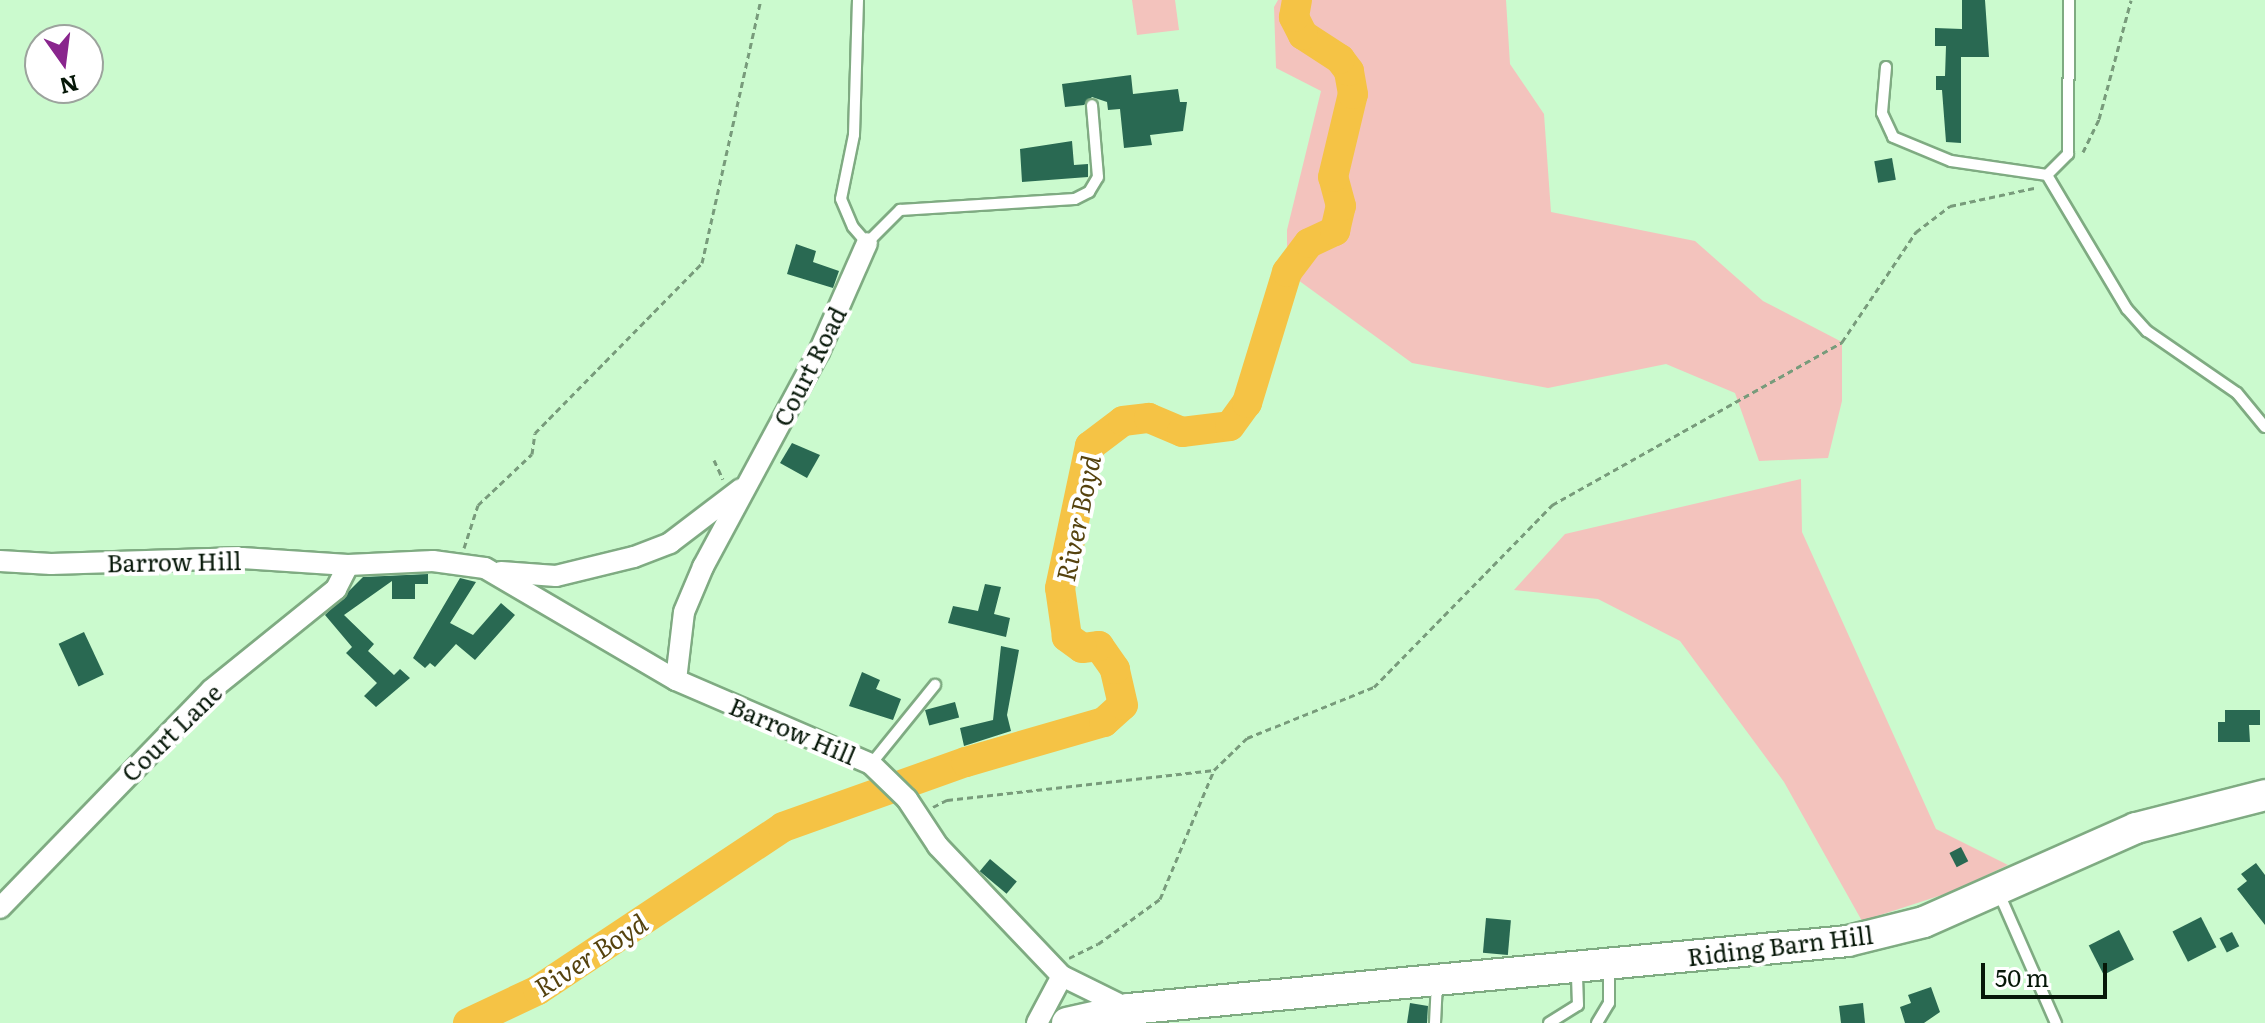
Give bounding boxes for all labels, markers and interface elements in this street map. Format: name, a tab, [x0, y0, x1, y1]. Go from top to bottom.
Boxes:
north arrow	[24, 24, 104, 104]
text: N	[56, 68, 82, 104]
street label: Court Road	[767, 302, 851, 430]
water label: River Boyd	[1048, 452, 1106, 584]
street label: Barrow Hill	[107, 545, 241, 577]
street label: Court Lane	[115, 677, 227, 787]
street label: Barrow Hill	[725, 690, 861, 770]
water label: River Boyd	[528, 906, 652, 1002]
street label: Riding Barn Hill	[1685, 919, 1875, 971]
scale bar	[1985, 947, 2111, 997]
text: 50 m	[1995, 959, 2049, 994]

